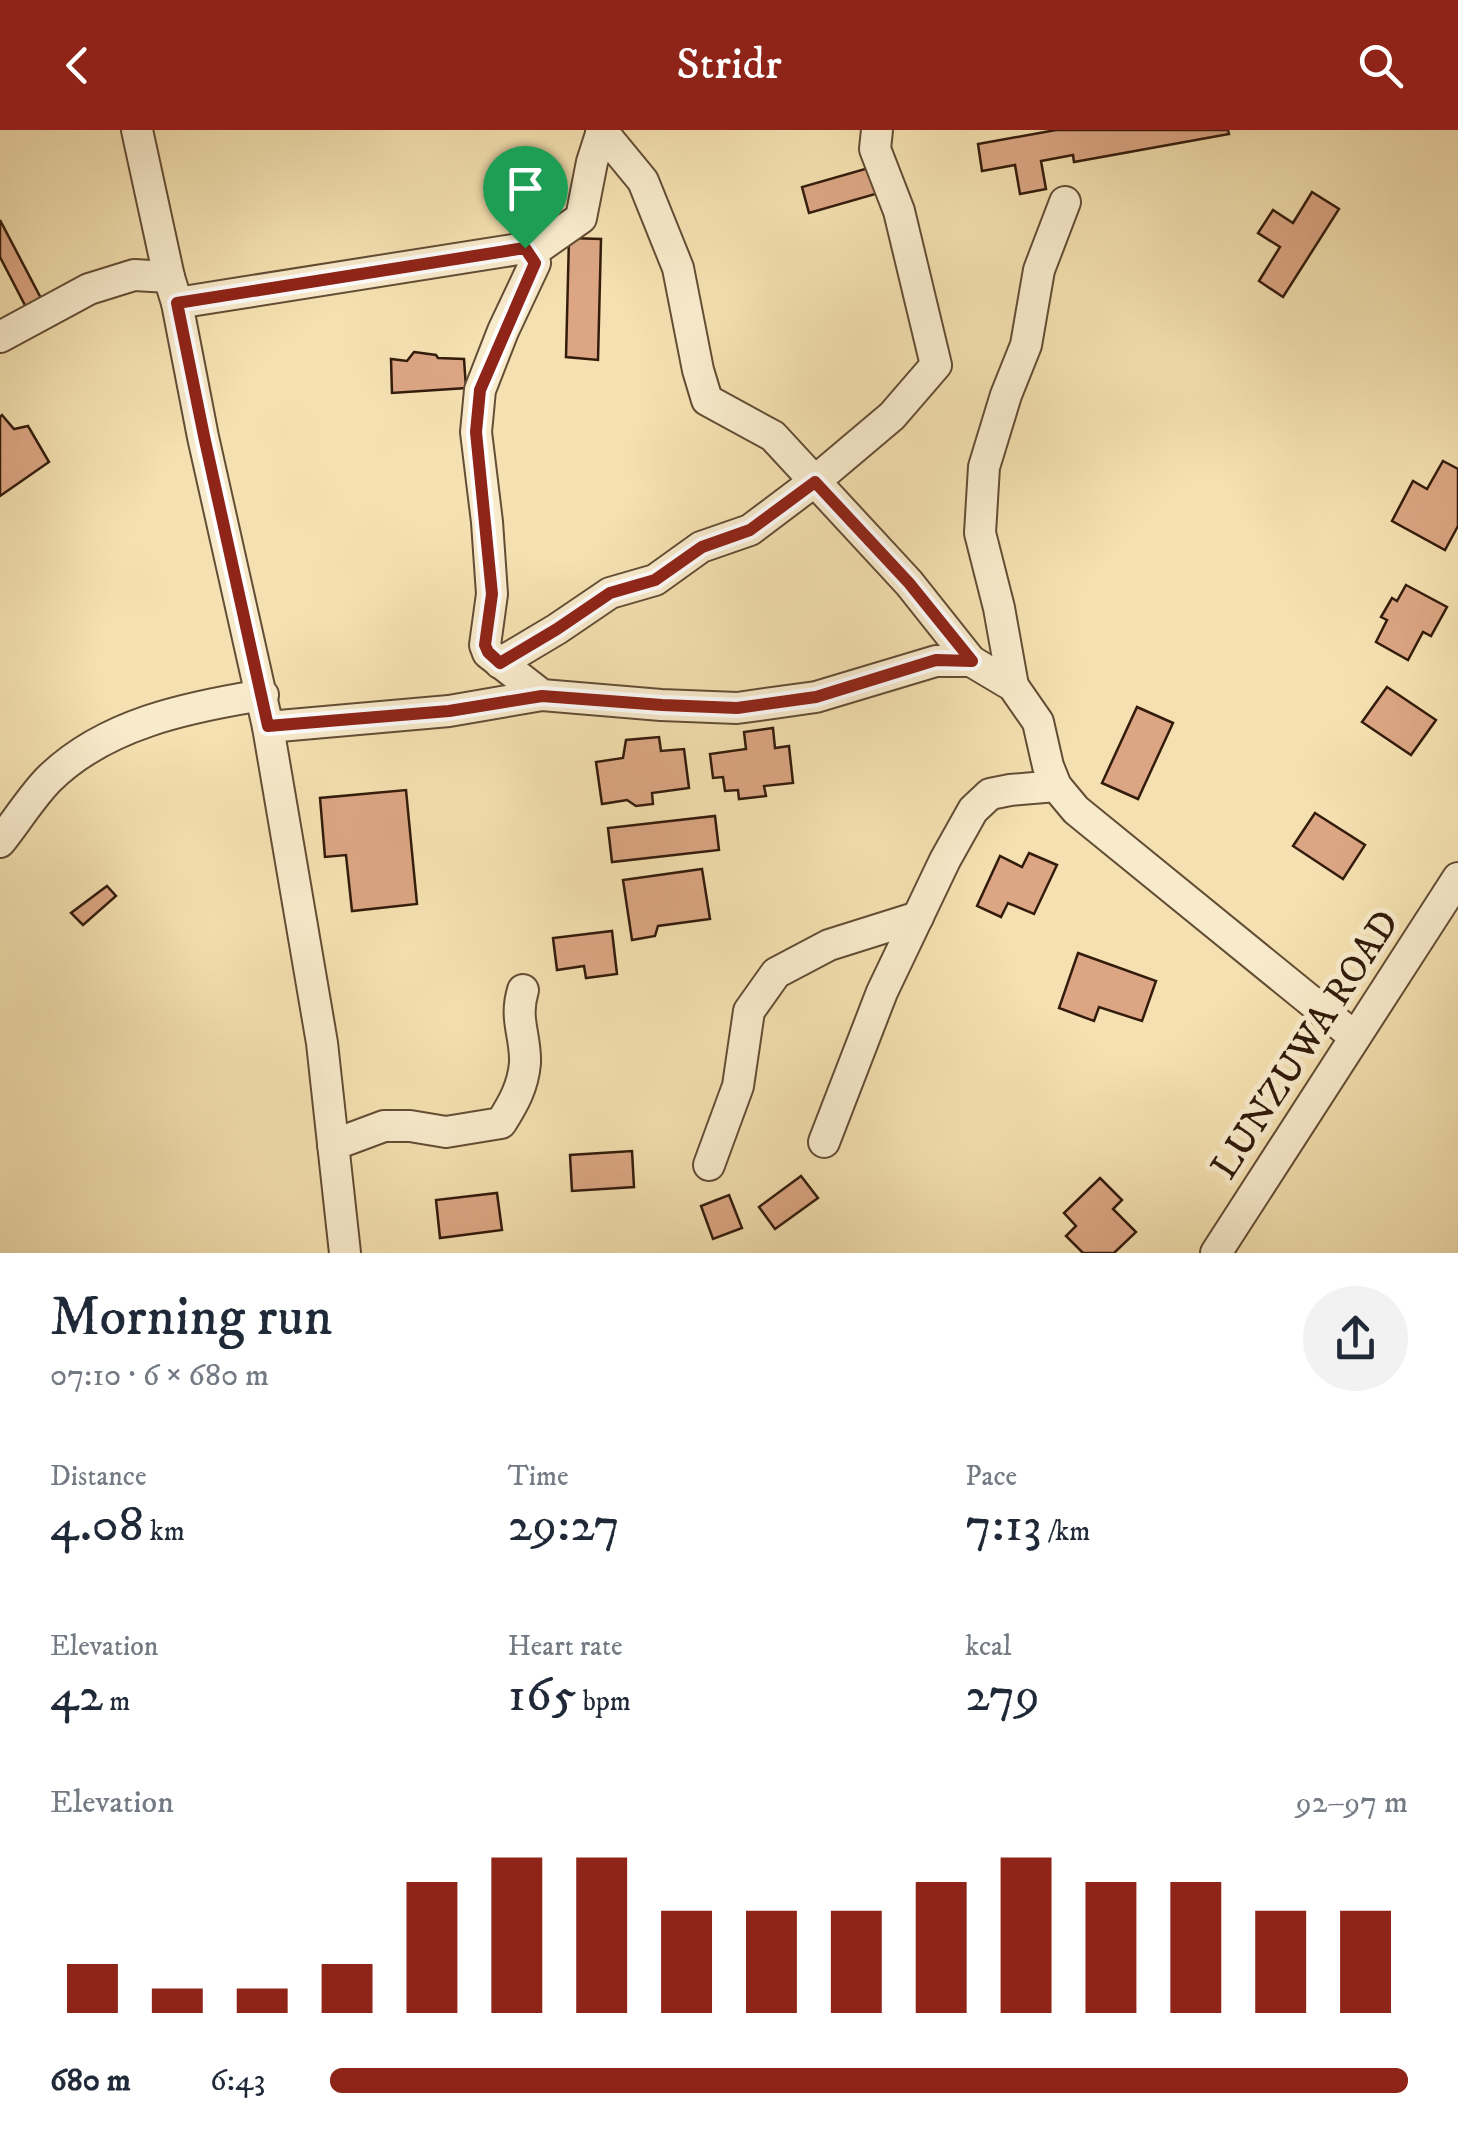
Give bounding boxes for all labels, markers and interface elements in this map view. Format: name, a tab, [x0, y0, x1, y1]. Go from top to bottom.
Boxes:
text: Stridr	[676, 37, 782, 93]
icon: back	[50, 38, 105, 93]
icon: search	[1353, 38, 1408, 93]
pin	[483, 146, 568, 249]
icon: arrive	[498, 161, 553, 216]
street label: LUNZUWA ROAD	[1201, 902, 1411, 1189]
text: Morning run	[50, 1284, 332, 1353]
button: share	[1303, 1286, 1408, 1391]
text: 07:10 · 6 × 680 m	[50, 1356, 269, 1396]
text: Distance	[50, 1459, 146, 1494]
text: Time	[508, 1459, 568, 1494]
text: Pace	[965, 1459, 1017, 1494]
text: 4.08	[50, 1494, 144, 1557]
text: 29:27	[508, 1494, 620, 1557]
text: 7:13	[965, 1494, 1042, 1557]
text: km	[144, 1514, 185, 1549]
text: /km	[1042, 1514, 1090, 1549]
text: Elevation	[50, 1629, 158, 1664]
text: Heart rate	[508, 1629, 623, 1664]
text: kcal	[965, 1629, 1011, 1664]
text: 42	[50, 1664, 103, 1727]
text: 165	[508, 1664, 577, 1727]
text: 279	[965, 1664, 1040, 1727]
text: m	[103, 1684, 130, 1719]
text: bpm	[577, 1684, 631, 1719]
text: Elevation	[50, 1783, 174, 1823]
text: 92–97 m	[1296, 1783, 1408, 1823]
text: 680 m	[50, 2061, 131, 2101]
text: 6:43	[210, 2061, 265, 2101]

